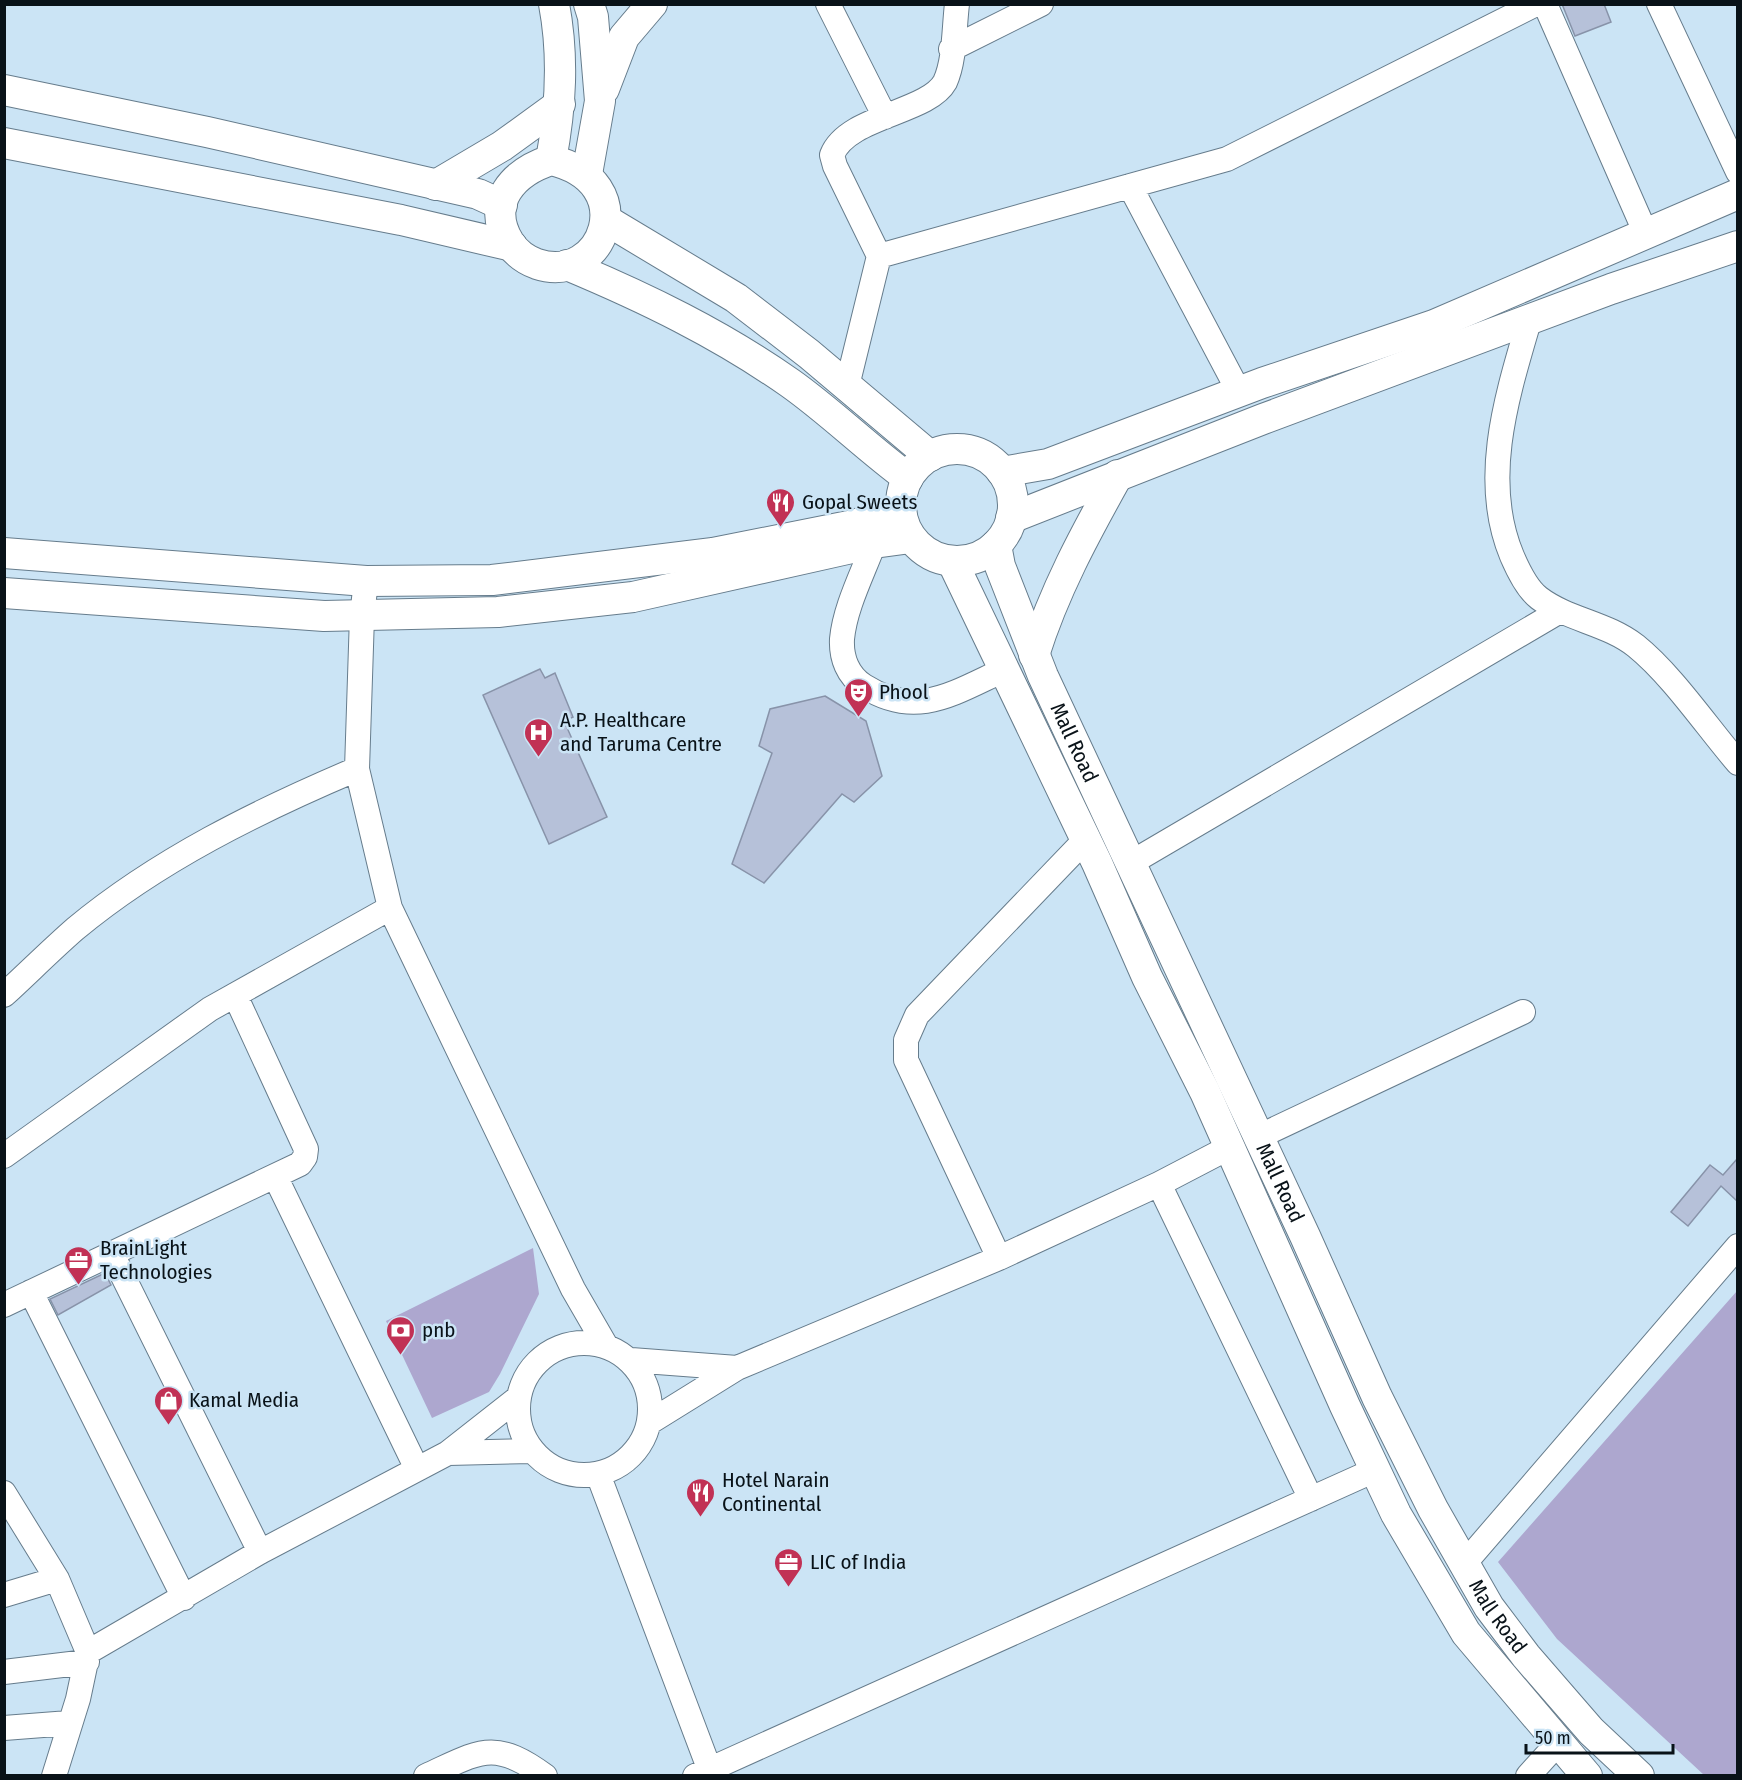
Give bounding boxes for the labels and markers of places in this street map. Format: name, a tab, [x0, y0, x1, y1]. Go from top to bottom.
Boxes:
restaurant icon: Gopal Sweets	[765, 486, 797, 528]
place label: Gopal Sweets	[802, 489, 917, 515]
theatre icon: Phool	[842, 676, 874, 718]
place label: Phool	[879, 679, 929, 705]
place label: A.P. Healthcare and Taruma Centre	[560, 707, 722, 757]
hospital icon: A.P. Healthcare and Taruma Centre	[523, 716, 555, 758]
place label: BrainLight Technologies	[100, 1235, 212, 1285]
office icon: BrainLight Technologies	[63, 1244, 95, 1286]
bank icon: pnb	[385, 1314, 417, 1356]
place label: pnb	[422, 1317, 455, 1343]
shop icon: Kamal Media	[152, 1384, 184, 1426]
place label: Kamal Media	[189, 1387, 299, 1413]
place label: Hotel Narain Continental	[722, 1467, 830, 1517]
restaurant icon: Hotel Narain Continental	[685, 1476, 717, 1518]
office icon: LIC of India	[773, 1546, 805, 1588]
place label: LIC of India	[810, 1549, 906, 1575]

